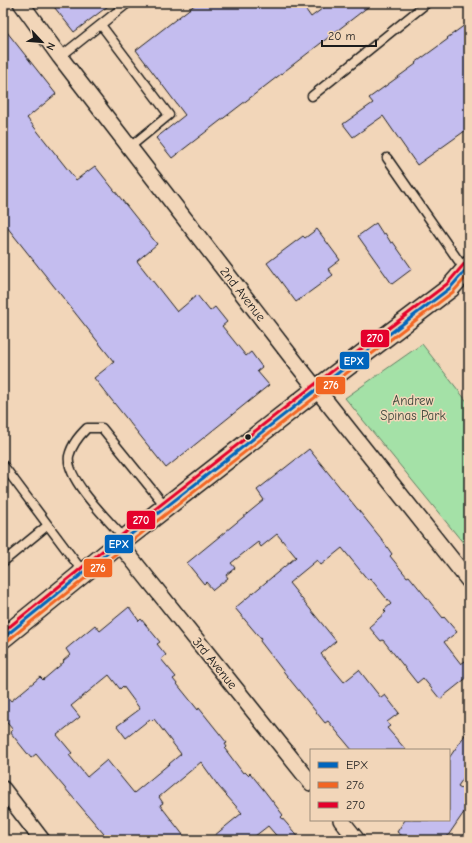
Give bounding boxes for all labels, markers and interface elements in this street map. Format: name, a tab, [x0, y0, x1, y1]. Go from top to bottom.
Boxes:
north arrow	[22, 22, 62, 62]
scale bar	[322, 22, 376, 48]
text: 20 m	[328, 29, 356, 43]
text: N	[43, 40, 58, 52]
street label: 2nd Avenue	[217, 264, 269, 325]
line badge: 270	[360, 329, 390, 348]
text: 270	[367, 332, 383, 345]
line badge: EPX	[339, 351, 370, 370]
text: EPX	[344, 355, 364, 368]
line badge: 276	[315, 376, 346, 395]
text: 276	[323, 379, 339, 392]
park label: Andrew Spinas Park	[380, 393, 446, 423]
unlabelled marker	[243, 432, 253, 442]
line badge: 270	[126, 510, 156, 530]
text: 270	[133, 514, 149, 527]
line badge: EPX	[104, 534, 134, 554]
text: EPX	[109, 538, 129, 551]
line badge: 276	[83, 558, 113, 578]
text: 276	[90, 562, 106, 575]
street label: 3rd Avenue	[190, 634, 241, 692]
legend	[310, 749, 450, 821]
text: EPX	[346, 758, 368, 772]
text: 276	[346, 778, 364, 792]
text: 270	[346, 798, 365, 812]

